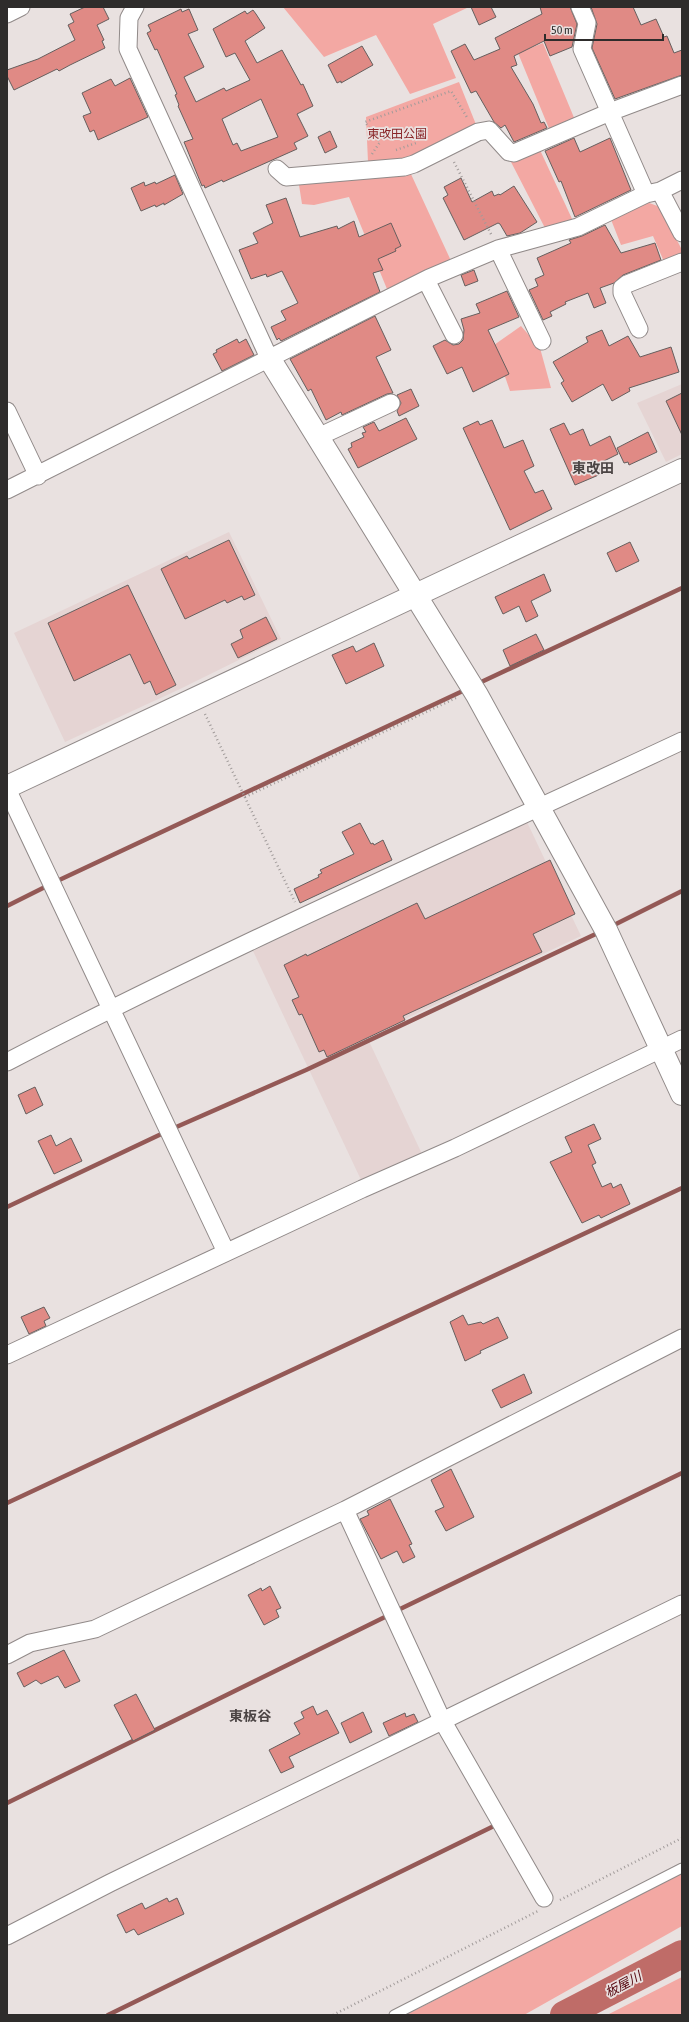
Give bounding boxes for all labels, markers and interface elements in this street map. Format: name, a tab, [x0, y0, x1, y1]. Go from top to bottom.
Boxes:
scale bar	[545, 16, 663, 42]
text: 50 m	[551, 23, 573, 37]
park label: 東改田公園	[367, 127, 427, 141]
district label: 東改田	[572, 460, 614, 476]
district label: 東板谷	[229, 1708, 272, 1724]
water label: 板屋川	[602, 1968, 646, 2000]

